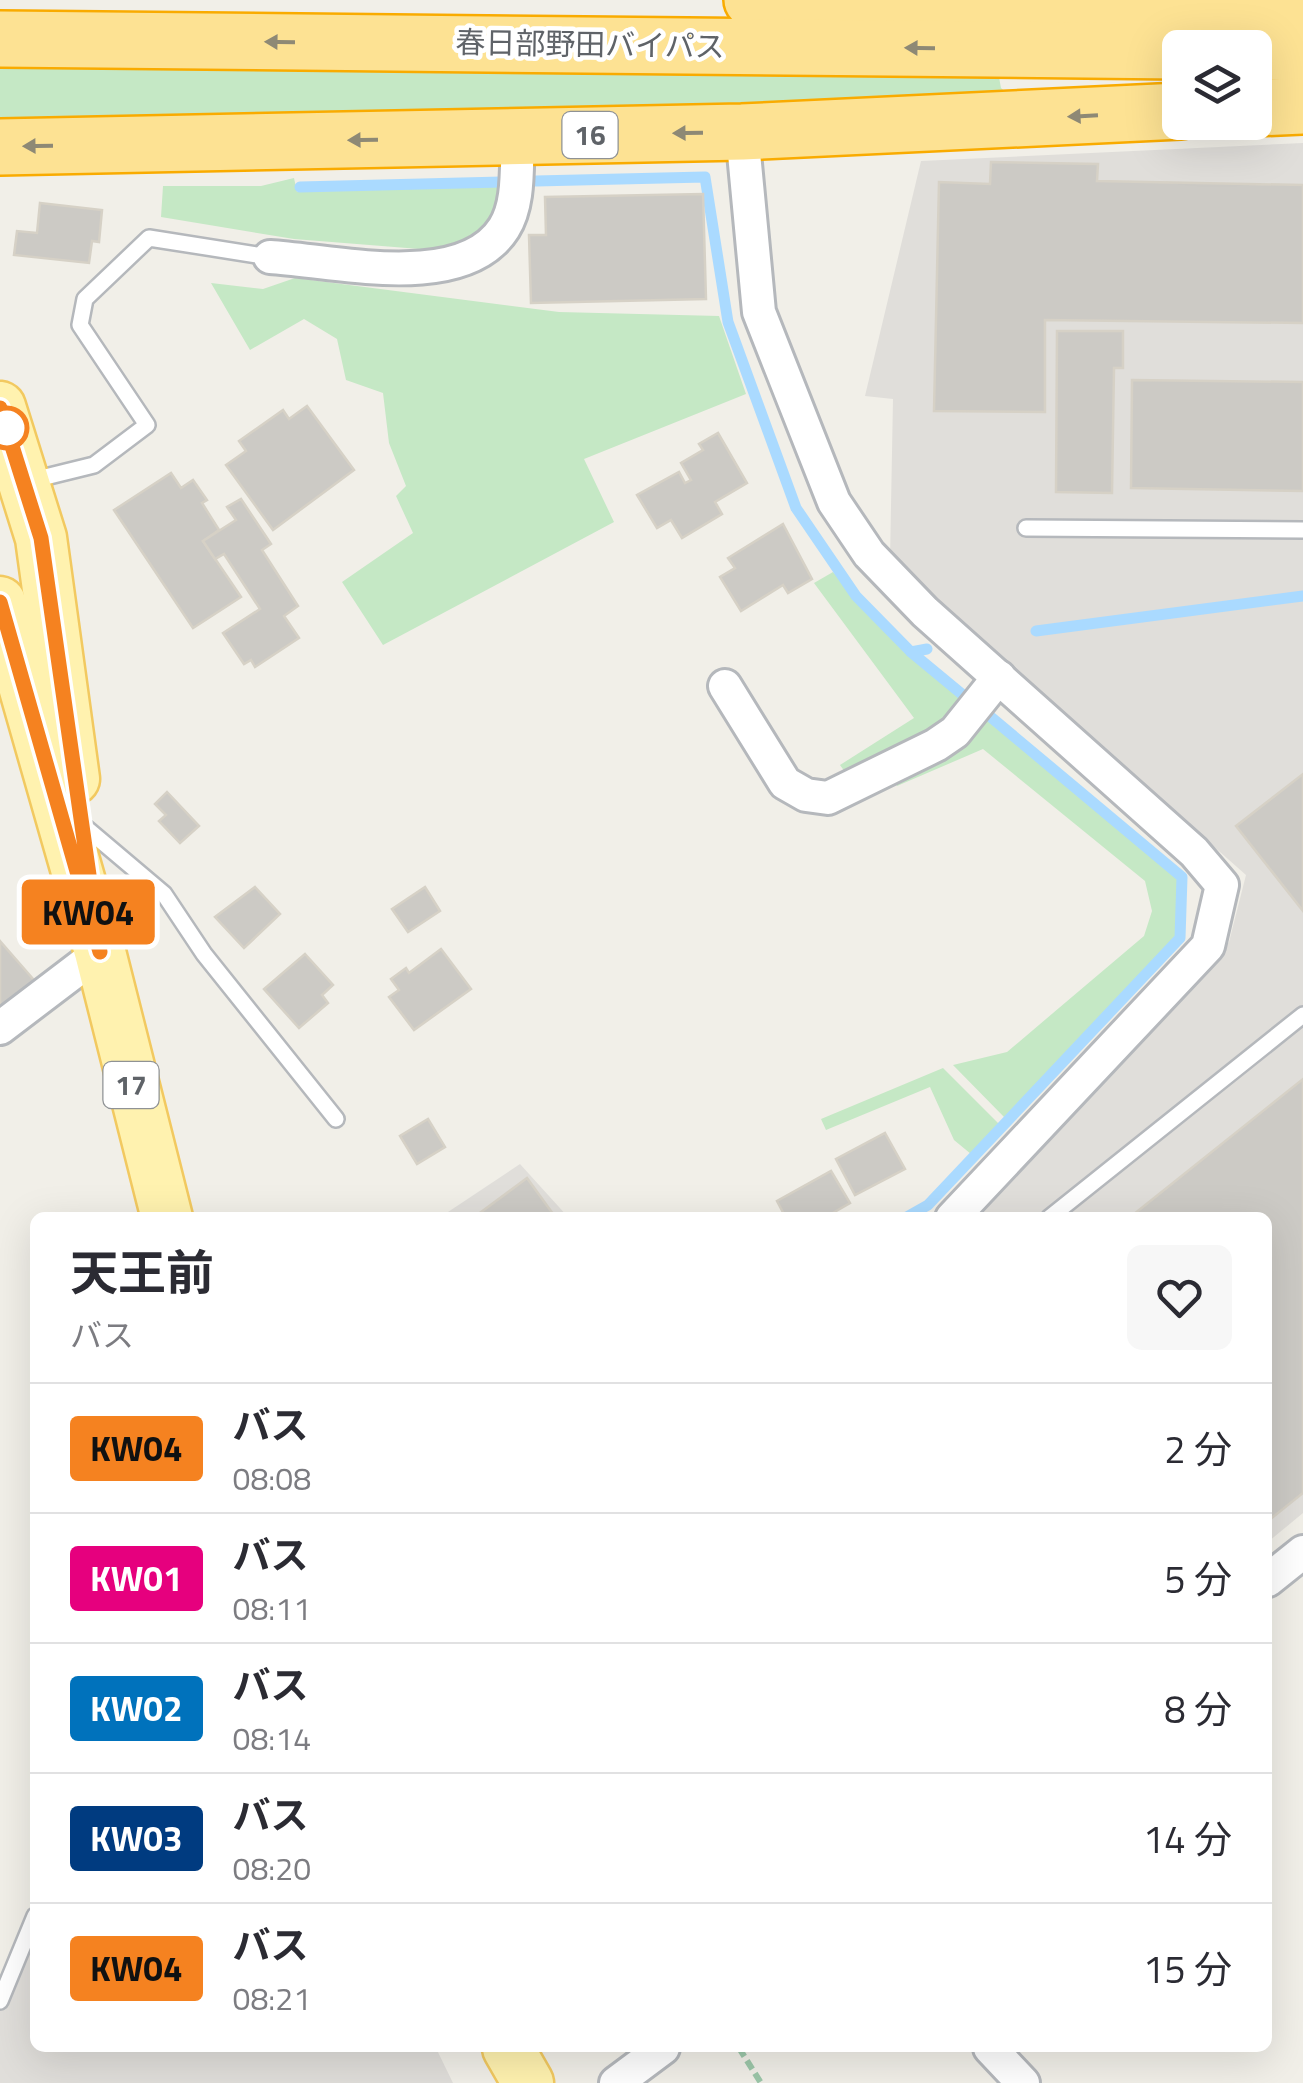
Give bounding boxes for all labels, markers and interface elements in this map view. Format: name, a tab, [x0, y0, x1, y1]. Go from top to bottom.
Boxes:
street label: 春日部野田バイパス	[455, 19, 725, 69]
map controls	[1162, 30, 1272, 140]
button: layers	[1162, 30, 1272, 140]
one-way arrow	[263, 34, 295, 50]
one-way arrow	[903, 40, 935, 56]
one-way arrow	[1066, 108, 1098, 124]
road number: 16	[562, 112, 618, 158]
one-way arrow	[672, 126, 704, 142]
one-way arrow	[347, 132, 379, 148]
one-way arrow	[22, 138, 54, 154]
unlabelled marker	[0, 407, 28, 449]
line badge: KW04	[18, 880, 158, 944]
text: KW04	[42, 885, 134, 939]
road number: 17	[104, 1062, 158, 1108]
text: 天王前	[70, 1236, 214, 1309]
button: heart	[1127, 1245, 1232, 1350]
text: バス	[70, 1311, 134, 1359]
text: バス	[233, 1396, 309, 1454]
text: 2 分	[1164, 1420, 1232, 1478]
text: KW04	[90, 1421, 183, 1475]
text: 08:08	[233, 1454, 311, 1502]
text: バス	[233, 1526, 309, 1584]
text: 5 分	[1164, 1550, 1232, 1608]
text: KW01	[90, 1551, 183, 1605]
text: 08:11	[233, 1584, 311, 1632]
text: バス	[233, 1656, 309, 1714]
text: 8 分	[1164, 1680, 1232, 1738]
text: KW02	[90, 1681, 183, 1735]
text: 08:14	[233, 1714, 311, 1762]
text: バス	[233, 1786, 309, 1844]
text: 14 分	[1143, 1810, 1232, 1868]
text: KW03	[90, 1811, 183, 1865]
text: 08:20	[233, 1844, 311, 1892]
text: バス	[233, 1916, 309, 1974]
text: 15 分	[1143, 1940, 1232, 1998]
text: KW04	[90, 1941, 183, 1995]
text: 08:21	[233, 1974, 311, 2022]

